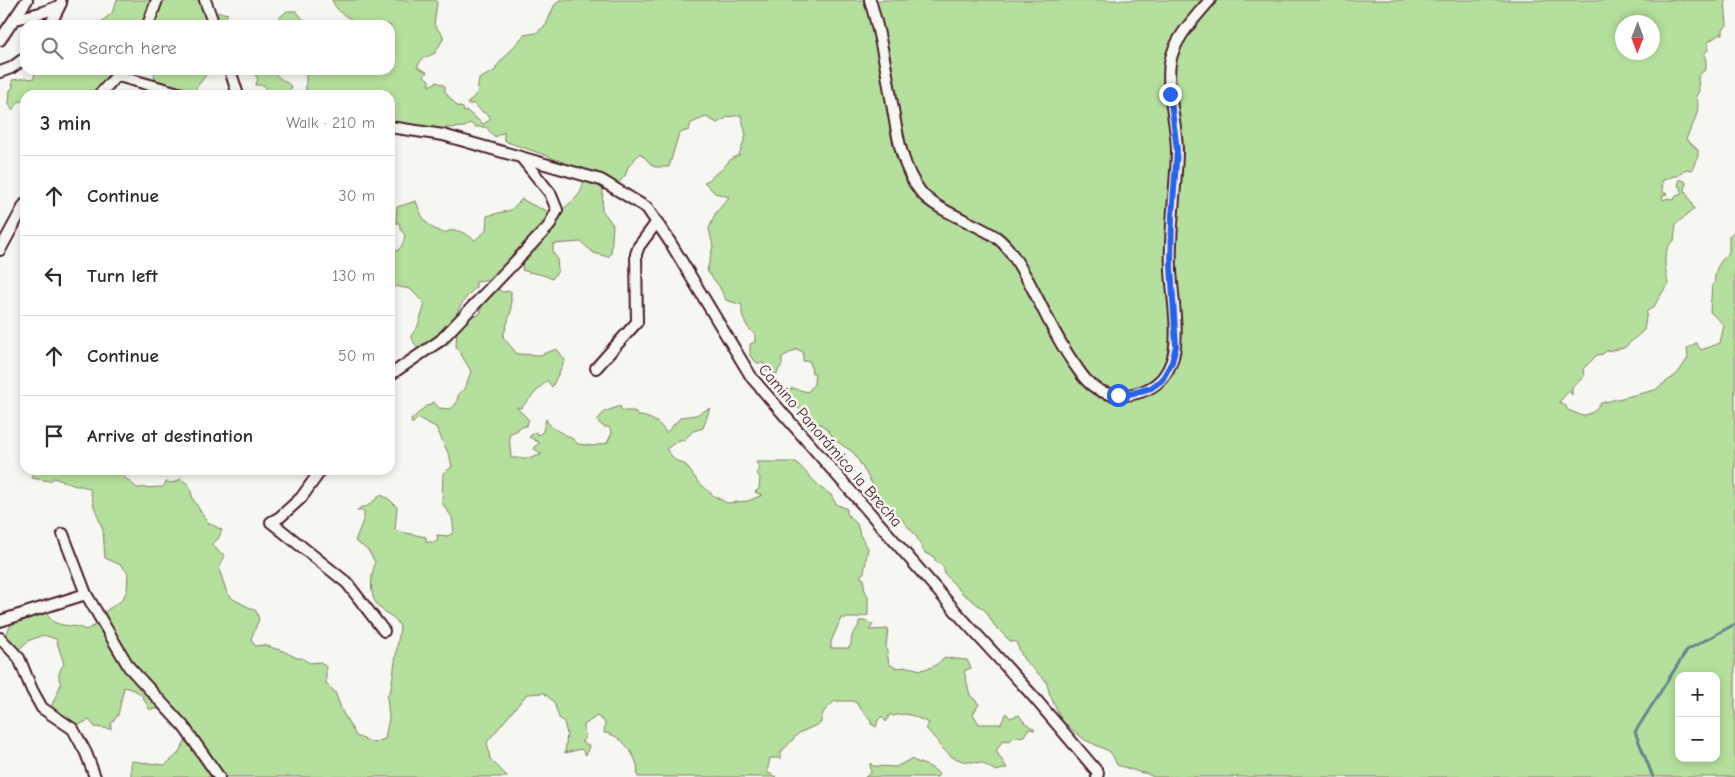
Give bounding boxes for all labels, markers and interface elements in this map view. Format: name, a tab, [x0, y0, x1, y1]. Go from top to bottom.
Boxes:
north arrow	[1615, 15, 1660, 60]
search box	[20, 20, 395, 75]
icon: search	[38, 34, 66, 62]
text: Search here	[78, 37, 177, 59]
route end	[1159, 83, 1182, 106]
text: 3 min	[40, 111, 91, 135]
text: Walk · 210 m	[286, 114, 375, 132]
icon: ahead	[40, 182, 68, 210]
text: Continue	[87, 185, 159, 207]
text: 30 m	[339, 187, 375, 205]
icon: left	[40, 262, 68, 290]
text: Turn left	[87, 265, 158, 287]
text: 130 m	[332, 267, 375, 285]
icon: ahead	[40, 342, 68, 370]
text: Continue	[87, 345, 159, 367]
text: 50 m	[338, 347, 375, 365]
street label: Camino Panorámico la Brecha	[755, 361, 906, 531]
route start	[1107, 384, 1130, 407]
icon: arrive	[40, 422, 68, 450]
text: Arrive at destination	[87, 425, 253, 447]
map controls	[1675, 672, 1720, 762]
button: +	[1675, 672, 1720, 717]
button: −	[1675, 717, 1720, 762]

